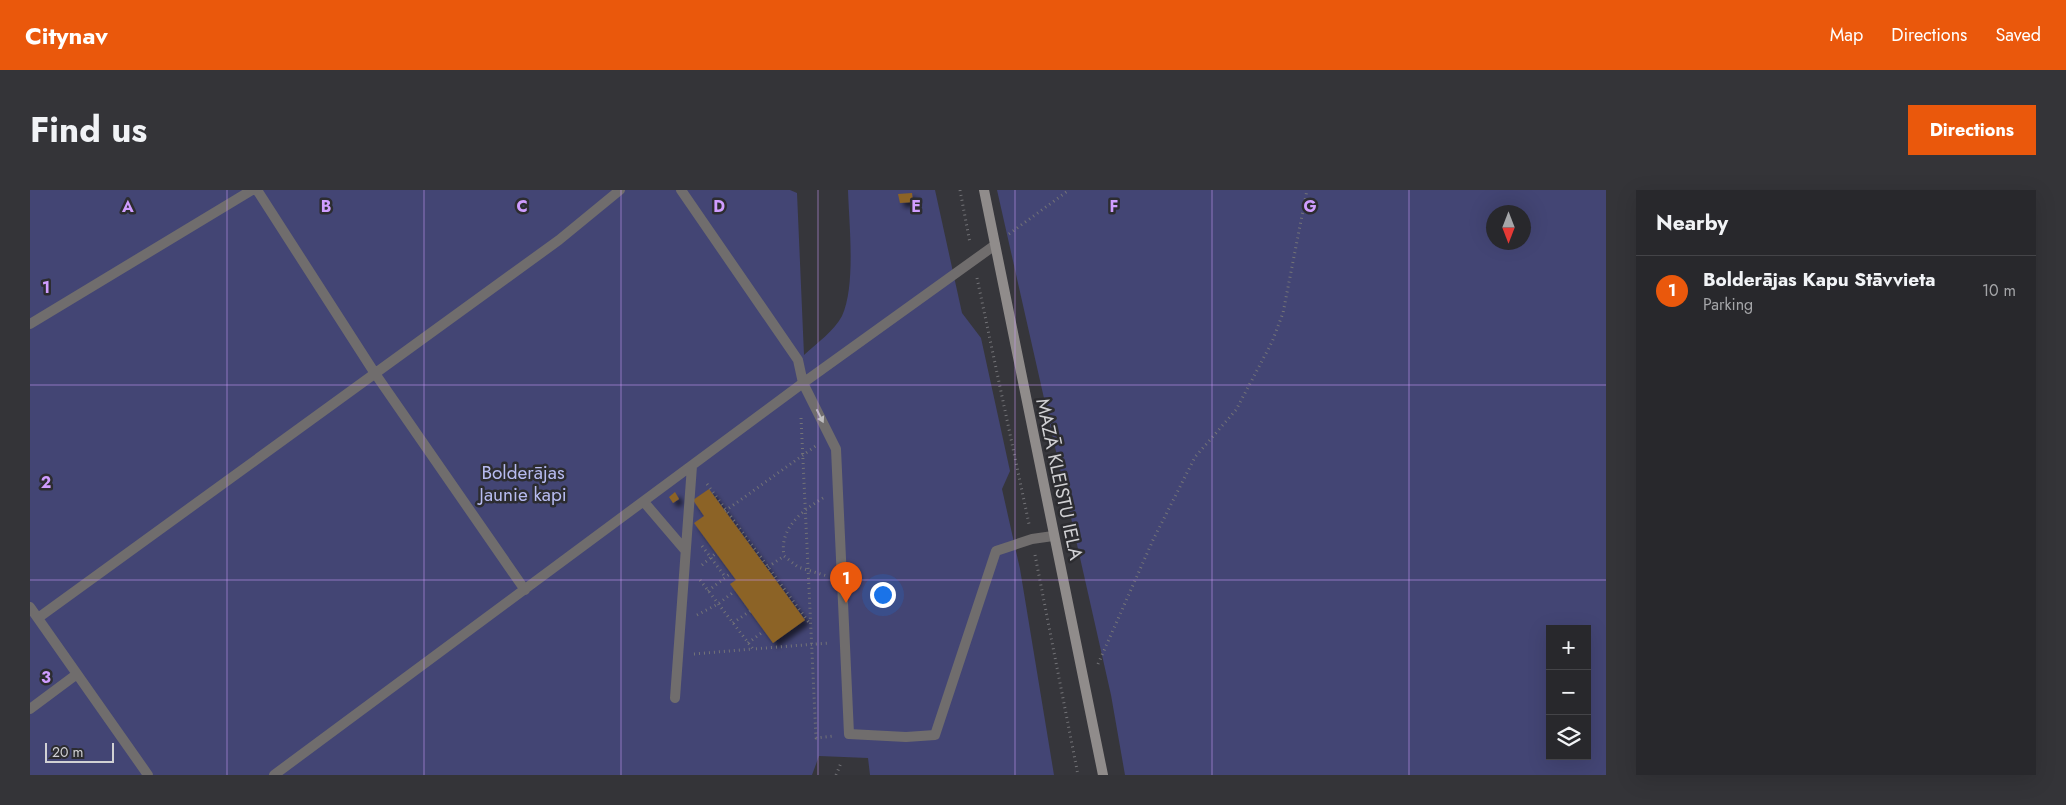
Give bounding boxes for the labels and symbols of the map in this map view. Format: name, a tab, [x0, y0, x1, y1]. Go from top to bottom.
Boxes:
text: A	[121, 195, 134, 218]
text: B	[321, 195, 331, 218]
text: C	[516, 195, 528, 218]
text: D	[713, 195, 725, 218]
text: E	[911, 195, 921, 218]
text: F	[1110, 195, 1118, 218]
text: G	[1303, 195, 1317, 218]
north arrow	[1486, 205, 1531, 250]
text: 1	[42, 276, 50, 299]
street label: MAZĀ KLEISTU IELA	[1029, 396, 1090, 563]
one-way arrow	[816, 409, 824, 423]
park label: Bolderājas Jaunie kapi	[476, 459, 567, 508]
text: 2	[41, 471, 51, 494]
pin: 1	[830, 562, 862, 603]
your location	[870, 582, 896, 608]
text: 3	[41, 666, 51, 689]
scale bar	[45, 740, 114, 763]

